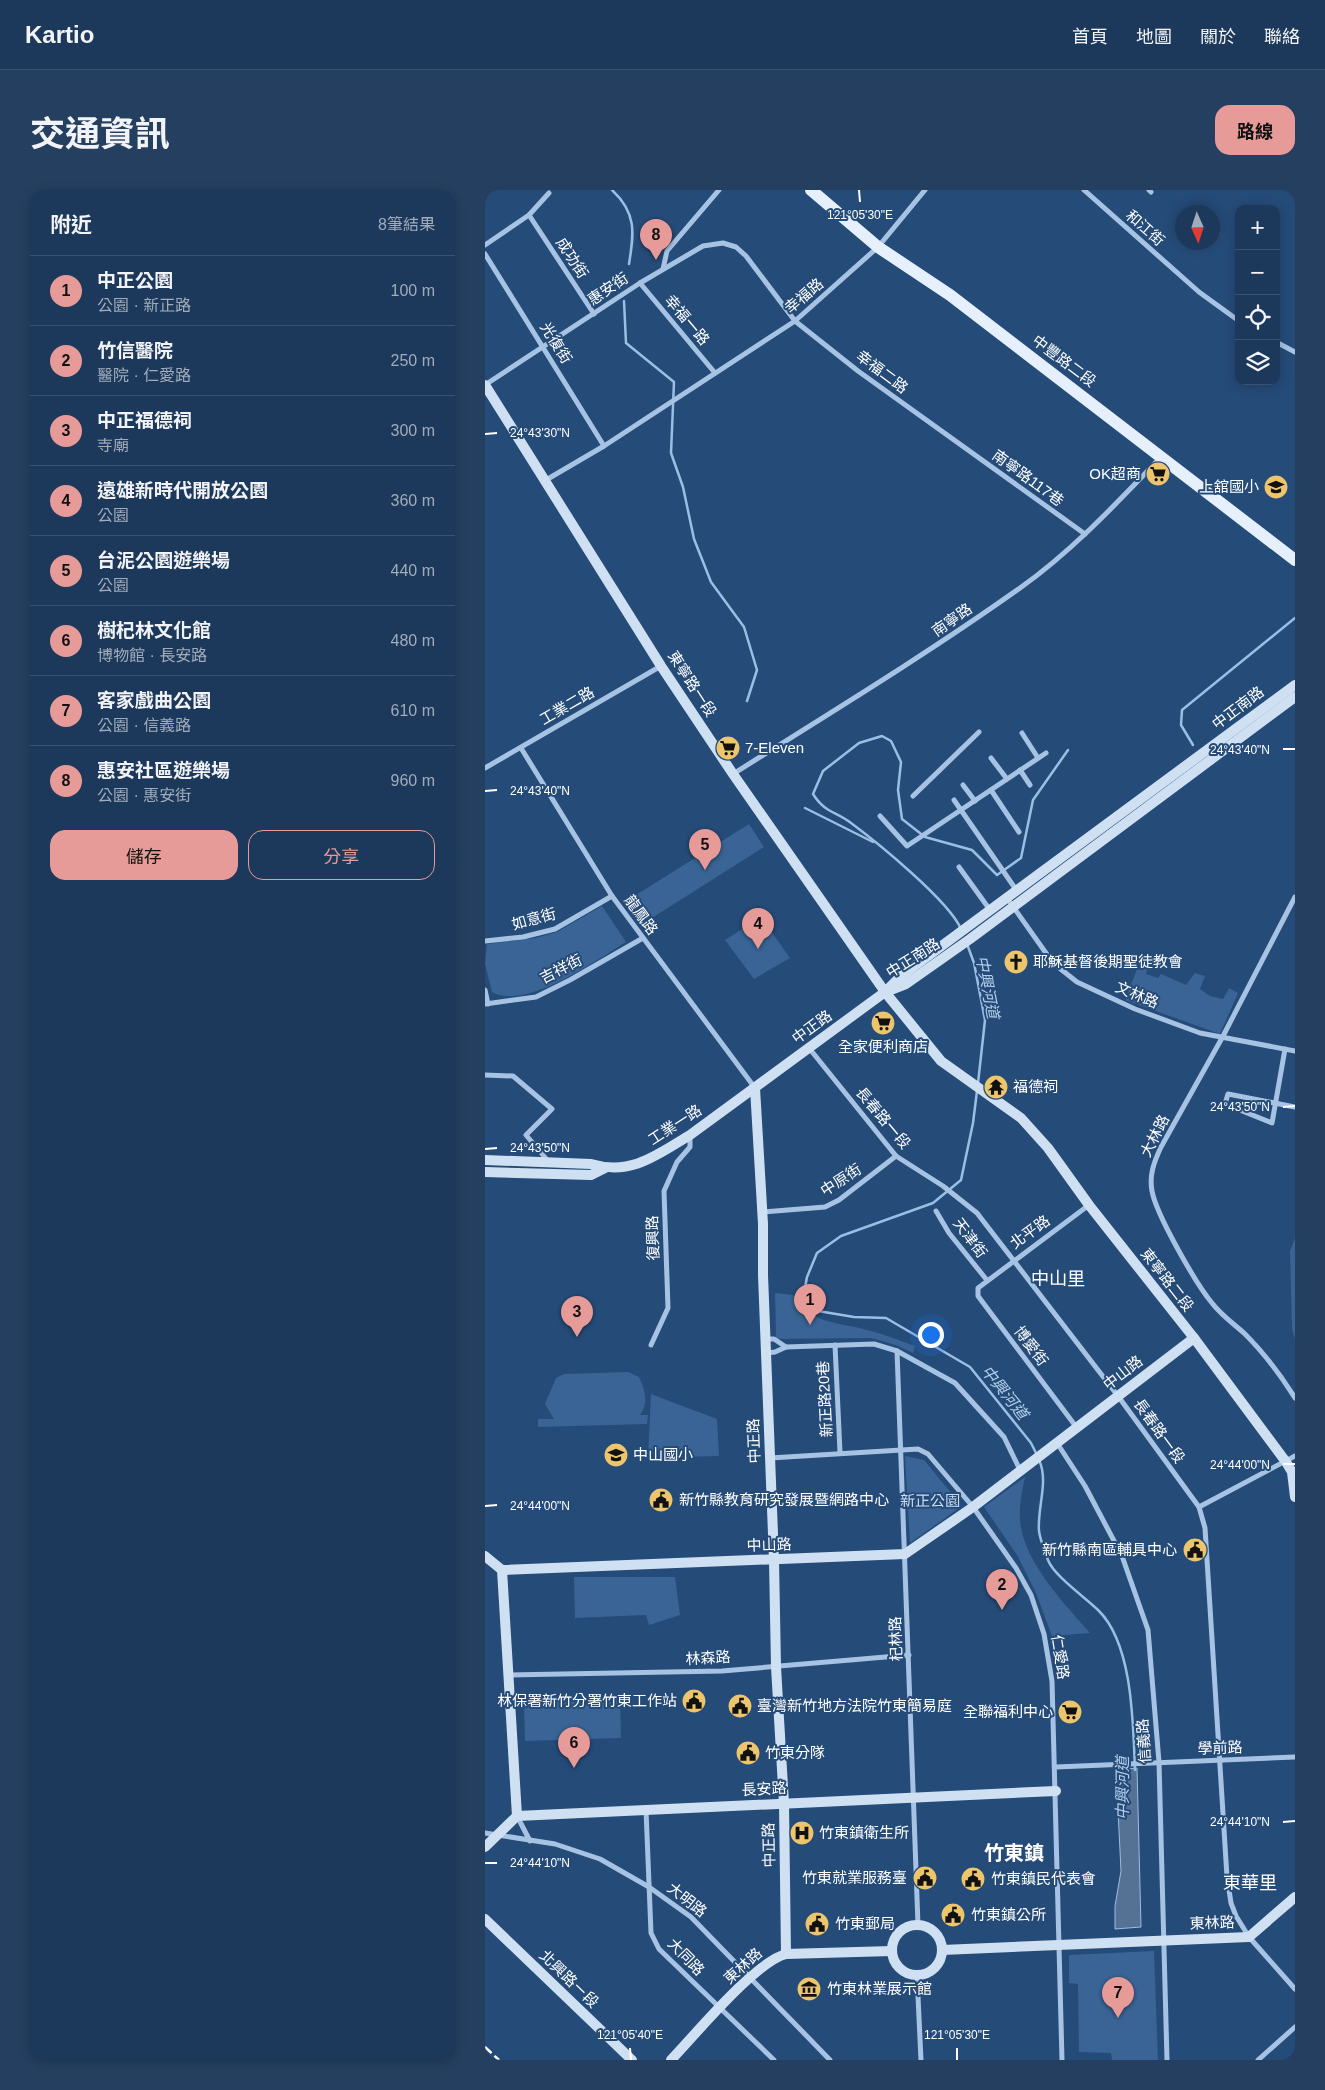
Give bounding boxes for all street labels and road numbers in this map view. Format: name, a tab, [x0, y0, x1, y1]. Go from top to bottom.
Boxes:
street label: 和江街	[1123, 206, 1168, 249]
street label: 成功街	[553, 234, 592, 281]
street label: 惠安街	[584, 269, 631, 308]
street label: 幸福路	[781, 275, 826, 317]
street label: 幸福一路	[662, 291, 713, 348]
street label: 光復街	[537, 319, 576, 366]
street label: 中豐路二段	[1029, 331, 1099, 390]
street label: 幸福二路	[853, 347, 911, 396]
street label: 南寧路117巷	[989, 446, 1067, 509]
street label: 南寧路	[928, 600, 975, 639]
street label: 東寧路一段	[665, 648, 720, 720]
street label: 工業二路	[537, 683, 597, 728]
street label: 中正南路	[1209, 683, 1267, 732]
street label: 龍鳳路	[621, 892, 662, 938]
street label: 如意街	[510, 904, 558, 933]
street label: 中正南路	[883, 934, 943, 981]
street label: 吉祥街	[537, 951, 585, 986]
street label: 文林路	[1113, 978, 1161, 1011]
street label: 中正路	[789, 1006, 835, 1047]
street label: 長春路一段	[853, 1083, 914, 1152]
street label: 工業一路	[645, 1101, 705, 1148]
street label: 大林路	[1137, 1112, 1172, 1160]
street label: 中原街	[817, 1160, 864, 1199]
street label: 北平路	[1007, 1211, 1053, 1252]
street label: 復興路	[643, 1215, 662, 1261]
street label: 天津街	[950, 1215, 991, 1261]
street label: 東寧路二段	[1138, 1245, 1197, 1314]
street label: 博愛街	[1011, 1323, 1052, 1369]
street label: 中山路	[1100, 1352, 1146, 1393]
street label: 新正路20巷	[814, 1360, 835, 1438]
street label: 長春路一段	[1130, 1395, 1188, 1466]
street label: 中正路	[744, 1418, 763, 1464]
street label: 中山路	[746, 1535, 792, 1554]
street label: 杞林路	[886, 1616, 905, 1662]
street label: 仁愛路	[1049, 1633, 1072, 1680]
street label: 林森路	[685, 1648, 731, 1667]
street label: 信義路	[1133, 1718, 1154, 1764]
street label: 學前路	[1197, 1738, 1243, 1757]
street label: 長安路	[741, 1779, 787, 1798]
street label: 中正路	[760, 1822, 777, 1868]
street label: 大明路	[664, 1879, 710, 1920]
street label: 東林路	[1189, 1913, 1235, 1932]
street label: 大同路	[665, 1935, 708, 1979]
street label: 東林路	[720, 1944, 765, 1987]
street label: 北興路ㄧ段	[536, 1946, 602, 2011]

